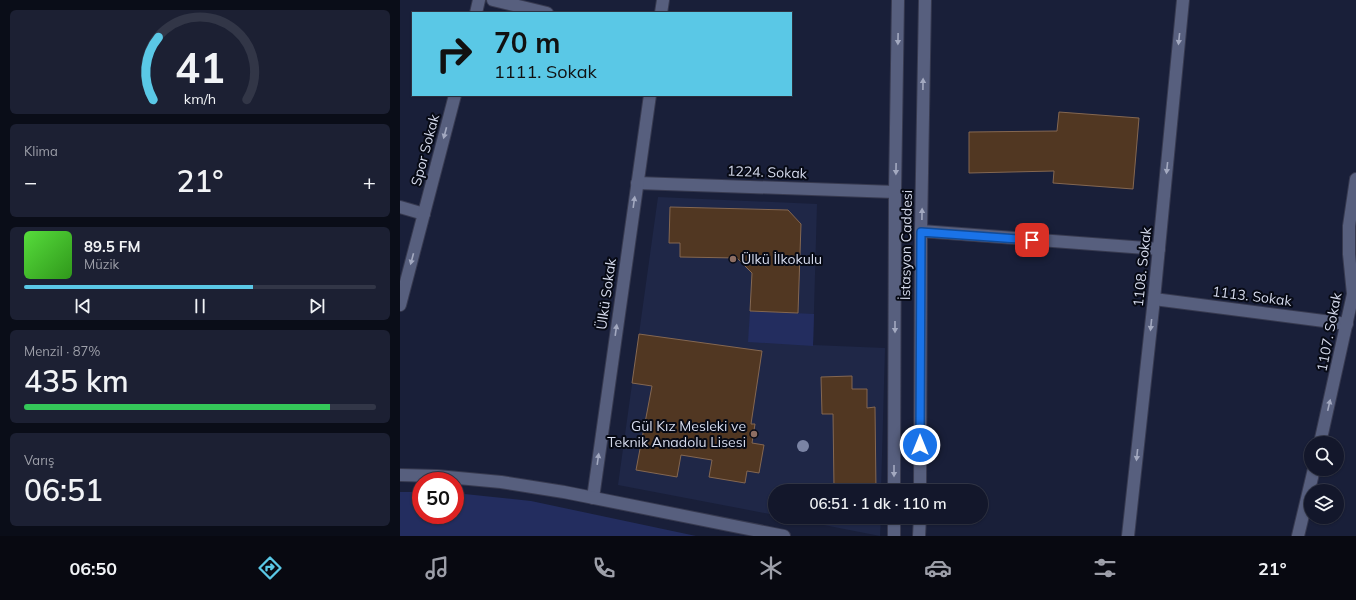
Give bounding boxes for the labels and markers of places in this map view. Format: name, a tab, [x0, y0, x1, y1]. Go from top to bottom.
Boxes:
pin	[1015, 223, 1049, 257]
place label: Ülkü İlkokulu	[741, 250, 822, 268]
marker: Ülkü İlkokulu	[728, 254, 738, 264]
place label: Gül Kız Mesleki ve Teknik Anadolu Lisesi	[607, 417, 746, 451]
marker: Gül Kız Mesleki ve Teknik Anadolu Lisesi	[749, 429, 759, 439]

